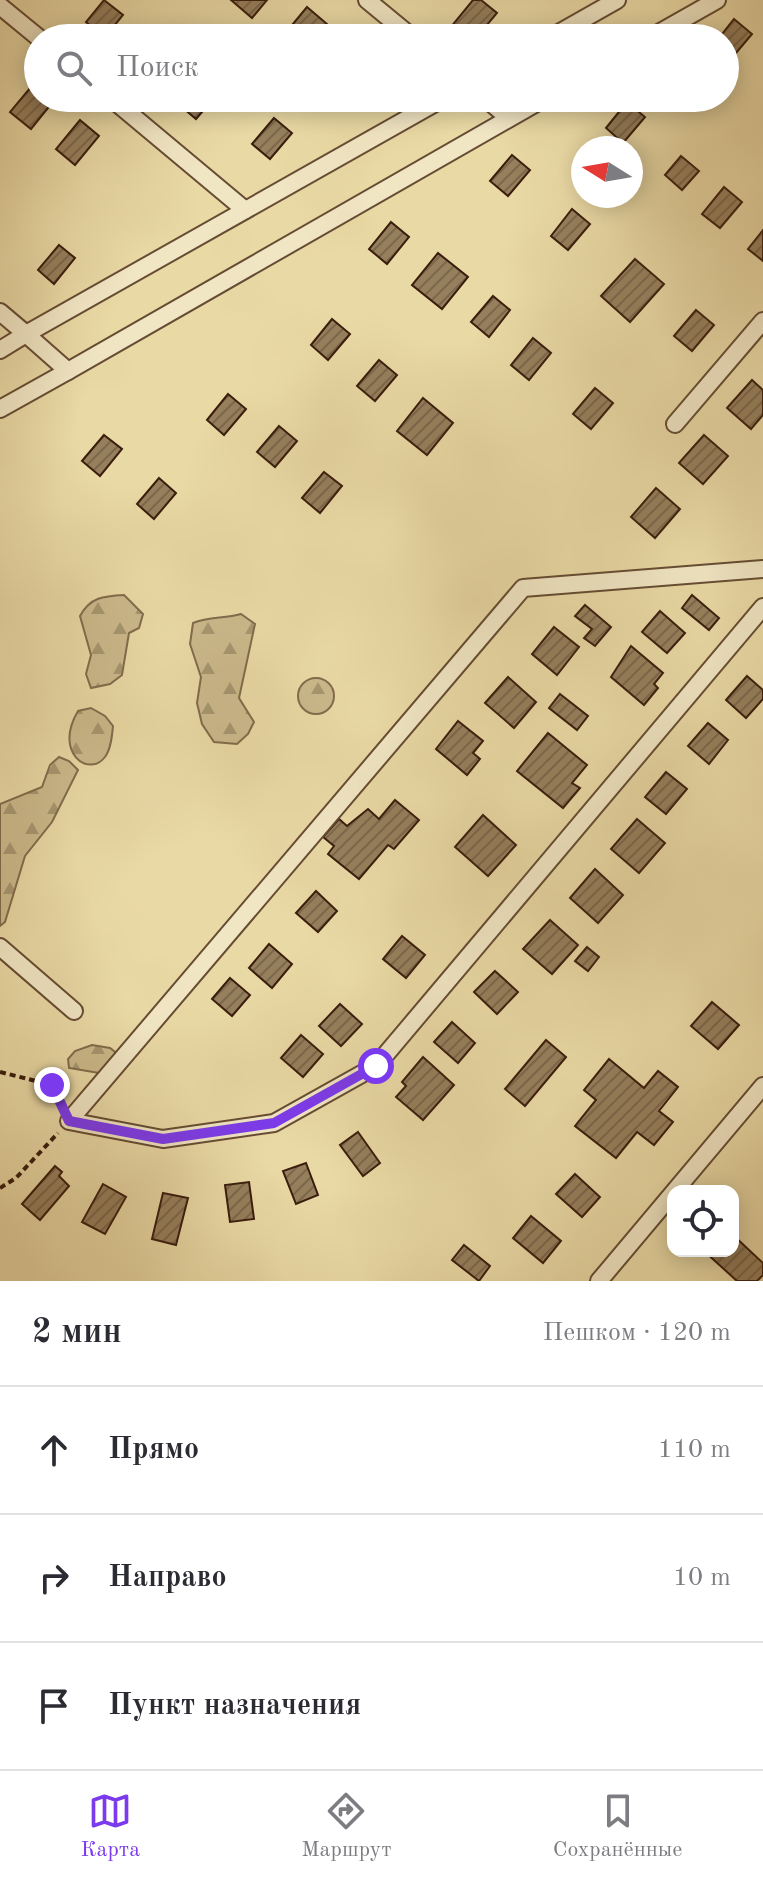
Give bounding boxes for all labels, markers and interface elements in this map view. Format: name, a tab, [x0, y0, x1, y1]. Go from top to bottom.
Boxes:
search box	[24, 24, 739, 112]
icon: search	[52, 46, 96, 90]
text: Поиск	[116, 53, 199, 83]
north arrow	[571, 136, 643, 208]
route start	[358, 1048, 394, 1084]
route end	[34, 1067, 70, 1103]
map controls	[667, 1185, 739, 1257]
button: locate	[667, 1185, 739, 1257]
text: 2 мин	[32, 1316, 122, 1350]
text: Пешком · 120 m	[543, 1320, 731, 1346]
icon: ahead	[32, 1428, 76, 1472]
text: Прямо	[108, 1435, 199, 1465]
text: 110 m	[658, 1437, 731, 1463]
icon: right	[32, 1556, 76, 1600]
text: Направо	[108, 1563, 227, 1593]
text: 10 m	[673, 1565, 731, 1591]
icon: arrive	[32, 1684, 76, 1728]
text: Пункт назначения	[108, 1691, 361, 1721]
tab: Карта	[81, 1789, 140, 1864]
tab: Маршрут	[301, 1789, 392, 1864]
tab: Сохранённые	[553, 1789, 682, 1864]

